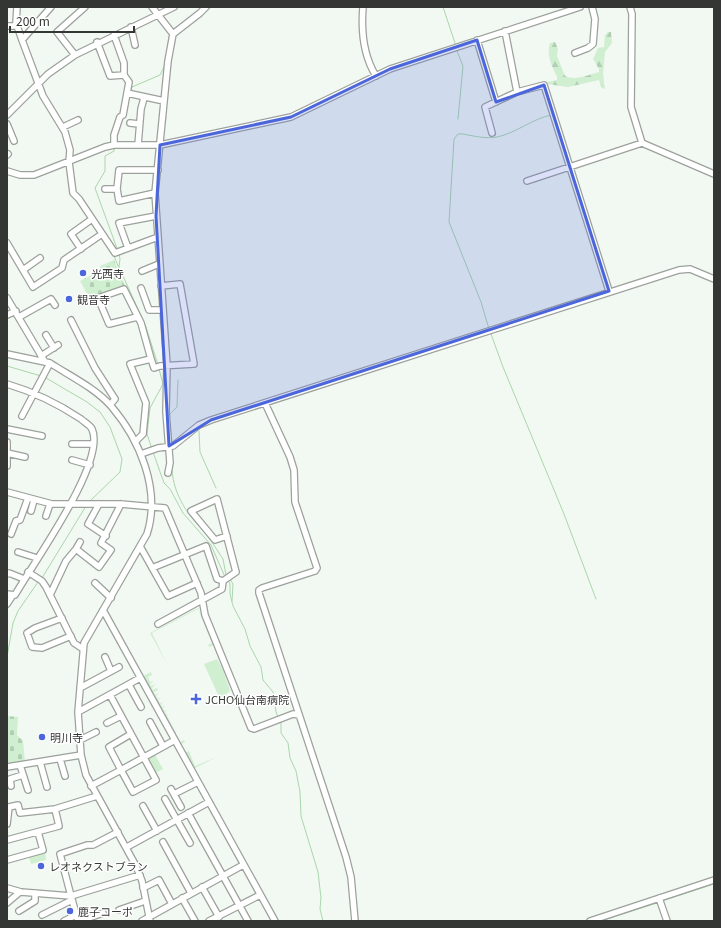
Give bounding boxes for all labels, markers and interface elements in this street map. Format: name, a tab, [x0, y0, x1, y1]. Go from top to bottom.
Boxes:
scale bar	[10, 8, 134, 34]
text: 200 m	[16, 12, 50, 29]
place label: 光西寺	[91, 265, 124, 281]
marker: 光西寺	[78, 268, 88, 278]
place label: 観音寺	[77, 291, 110, 307]
marker: 観音寺	[64, 294, 74, 304]
place label: JCHO仙台南病院	[205, 691, 289, 707]
marker: JCHO仙台南病院	[190, 693, 202, 705]
place label: 明川寺	[50, 729, 83, 745]
marker: 明川寺	[37, 732, 47, 742]
place label: レオネクストブラン	[49, 858, 148, 874]
marker: レオネクストブラン	[36, 861, 46, 871]
place label: 鹿子コーポ	[78, 903, 133, 919]
marker: 鹿子コーポ	[65, 906, 75, 916]

